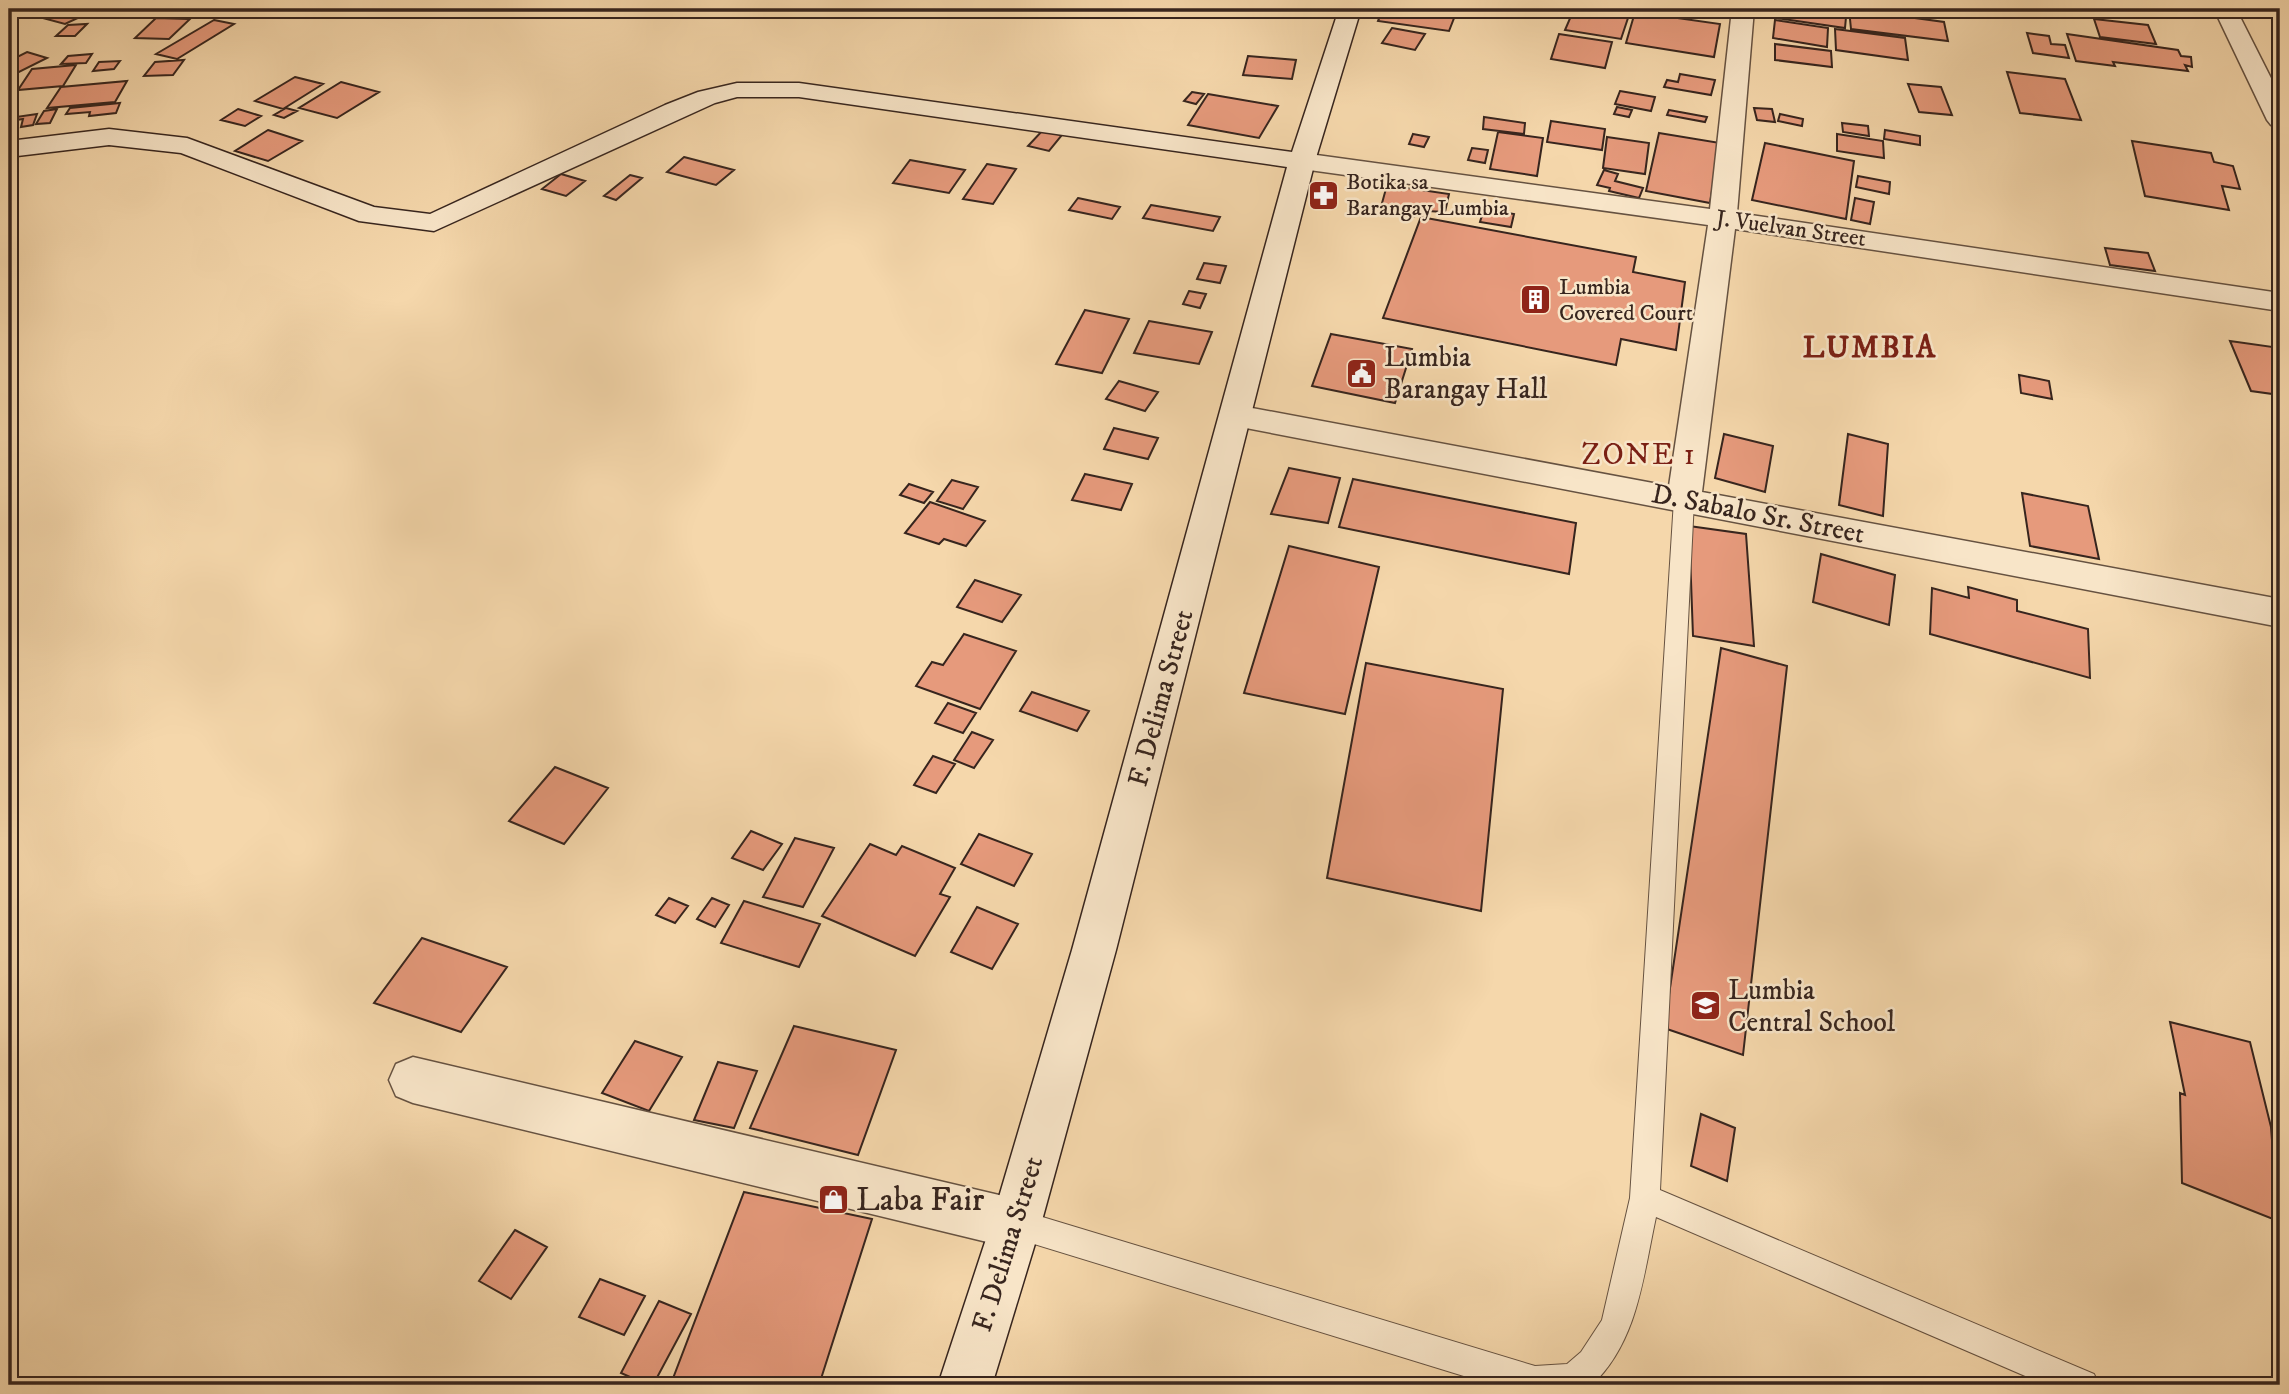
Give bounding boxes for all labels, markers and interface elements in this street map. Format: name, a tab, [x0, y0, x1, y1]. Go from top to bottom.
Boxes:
place label: Botika sa Barangay Lumbia	[1346, 168, 1509, 223]
pharmacy icon: Botika sa Barangay Lumbia	[1306, 178, 1340, 212]
street label: J. Vuelvan Street	[1712, 204, 1868, 254]
place label: Lumbia Covered Court	[1559, 273, 1693, 328]
building icon: Lumbia Covered Court	[1519, 283, 1553, 317]
district label: LUMBIA	[1803, 330, 1937, 367]
place label: Lumbia Barangay Hall	[1384, 340, 1548, 407]
public building icon: Lumbia Barangay Hall	[1344, 356, 1378, 390]
district label: ZONE 1	[1581, 437, 1697, 474]
street label: D. Sabalo Sr. Street	[1649, 476, 1867, 552]
street label: F. Delima Street	[1121, 606, 1201, 790]
place label: Lumbia Central School	[1728, 973, 1896, 1040]
school or university icon: Lumbia Central School	[1688, 989, 1722, 1023]
street label: F. Delima Street	[965, 1152, 1051, 1336]
place label: Laba Fair	[856, 1180, 985, 1221]
shop icon: Laba Fair	[816, 1183, 850, 1217]

